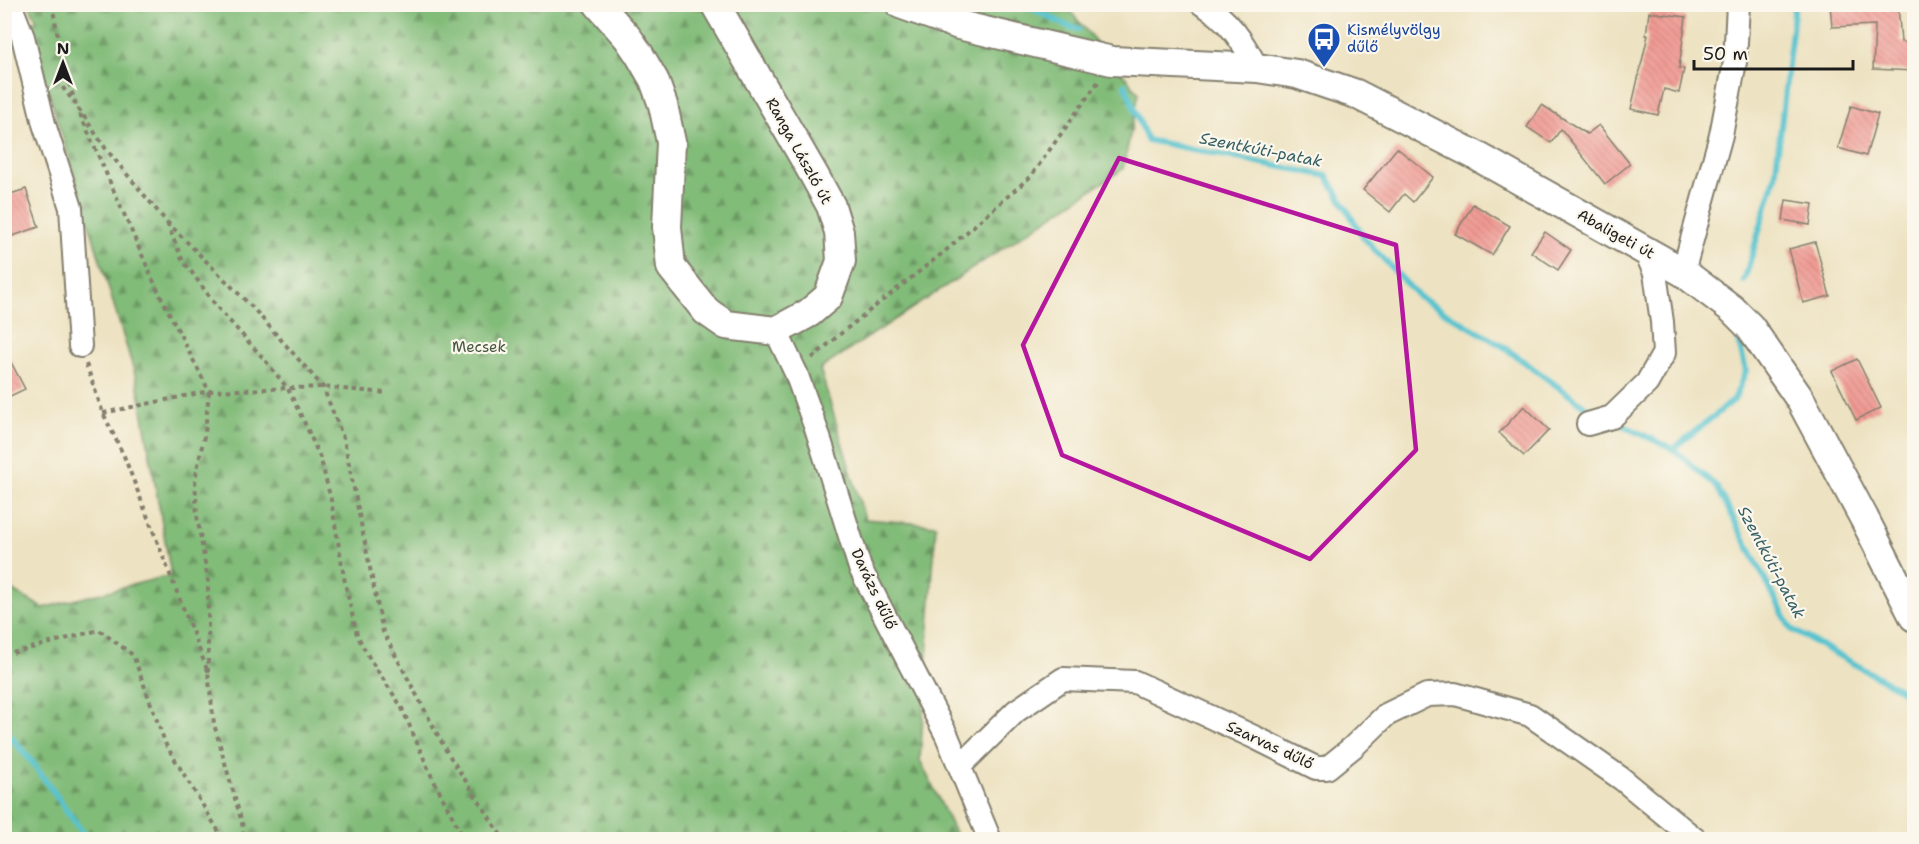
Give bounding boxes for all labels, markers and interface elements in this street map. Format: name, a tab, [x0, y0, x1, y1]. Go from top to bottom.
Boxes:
place label: Kismélyvölgy dűlő	[1347, 20, 1441, 57]
bus stop icon: Kismélyvölgy dűlő	[1306, 21, 1342, 68]
north arrow	[33, 33, 93, 93]
scale bar	[1694, 33, 1853, 71]
text: N	[57, 38, 69, 59]
text: 50 m	[1703, 42, 1748, 66]
street label: Ranga László út	[761, 94, 837, 208]
water label: Szentkúti-patak	[1198, 127, 1324, 172]
street label: Abaligeti út	[1574, 204, 1658, 264]
park label: Mecsek	[452, 337, 506, 357]
water label: Szentkúti-patak	[1733, 502, 1810, 622]
street label: Darázs dűlő	[847, 545, 901, 633]
street label: Szarvas dűlő	[1223, 716, 1317, 774]

